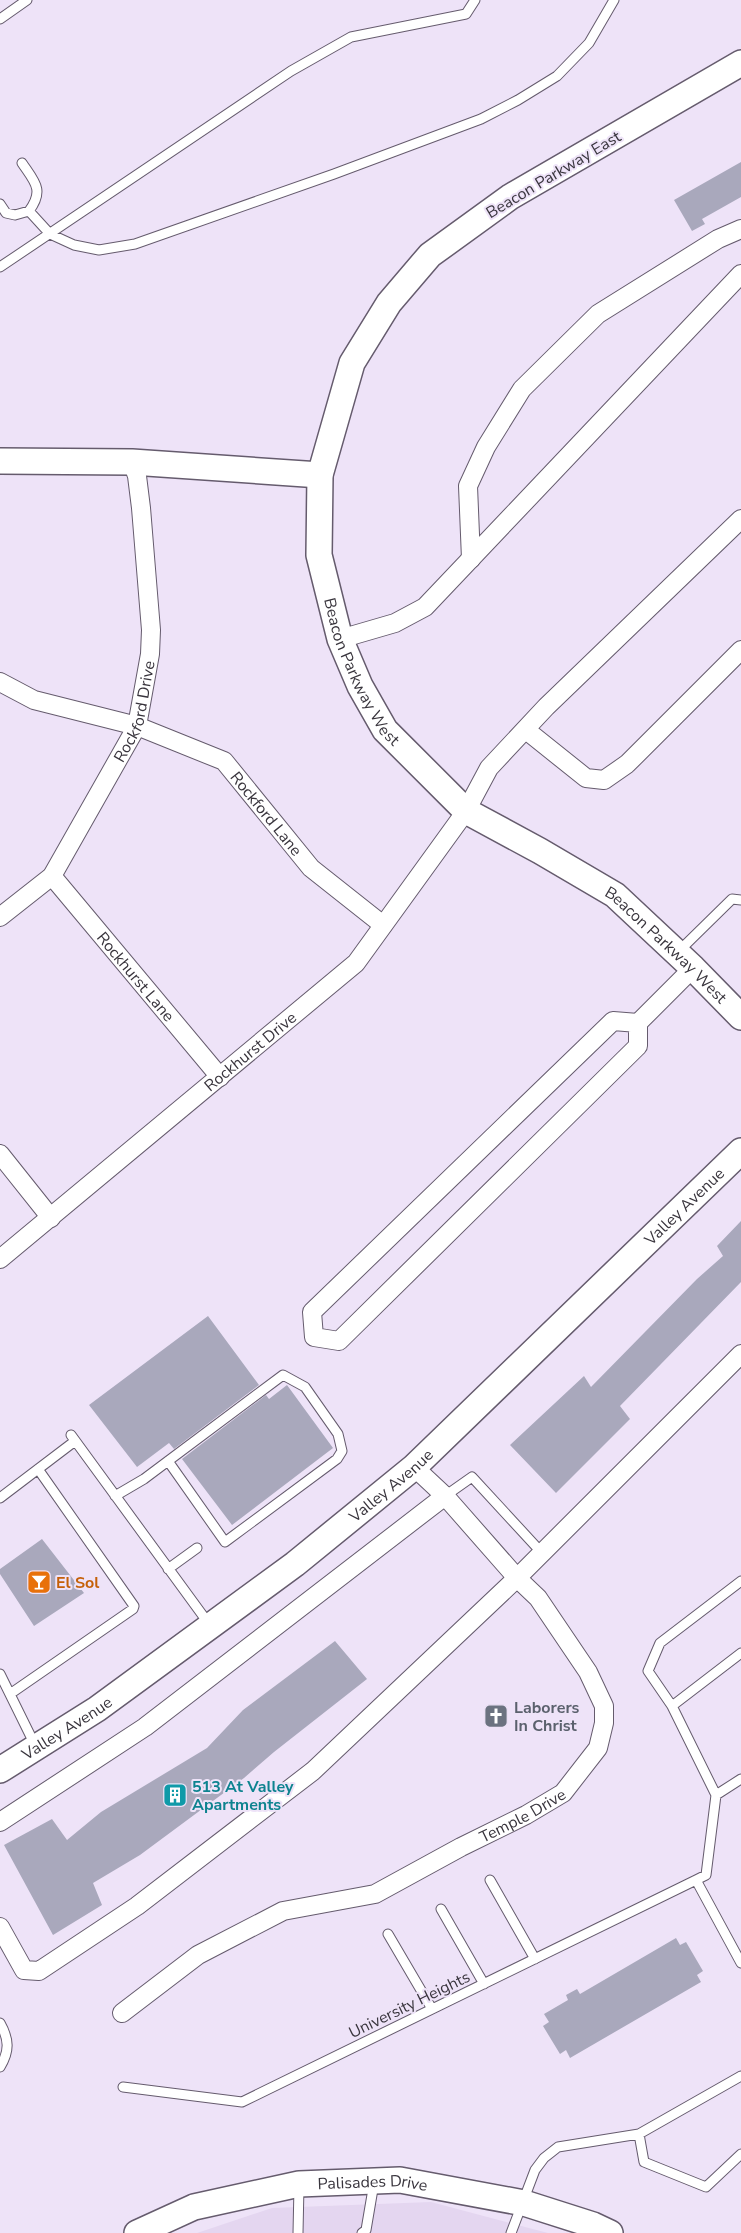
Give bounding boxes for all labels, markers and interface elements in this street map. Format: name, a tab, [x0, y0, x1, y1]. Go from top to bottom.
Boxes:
street label: Beacon Parkway East	[482, 126, 625, 224]
street label: Beacon Parkway West	[318, 596, 405, 751]
street label: Rockford Drive	[109, 659, 161, 766]
street label: Rockford Lane	[225, 767, 307, 861]
street label: Beacon Parkway West	[601, 882, 732, 1009]
street label: Rockhurst Lane	[91, 928, 179, 1027]
street label: Rockhurst Drive	[200, 1007, 301, 1097]
street label: Valley Avenue	[639, 1163, 729, 1251]
street label: Valley Avenue	[344, 1444, 438, 1528]
bar icon: El Sol	[26, 1569, 52, 1595]
place label: El Sol	[56, 1572, 99, 1594]
street label: Valley Avenue	[17, 1691, 117, 1766]
place label: Laborers In Christ	[514, 1697, 580, 1737]
church icon: Laborers In Christ	[483, 1703, 509, 1729]
place label: 513 At Valley Apartments	[192, 1776, 294, 1816]
building icon: 513 At Valley Apartments	[162, 1782, 188, 1808]
street label: Temple Drive	[476, 1784, 570, 1848]
street label: University Heights	[345, 1966, 474, 2044]
street label: Palisades Drive	[317, 2170, 429, 2197]

